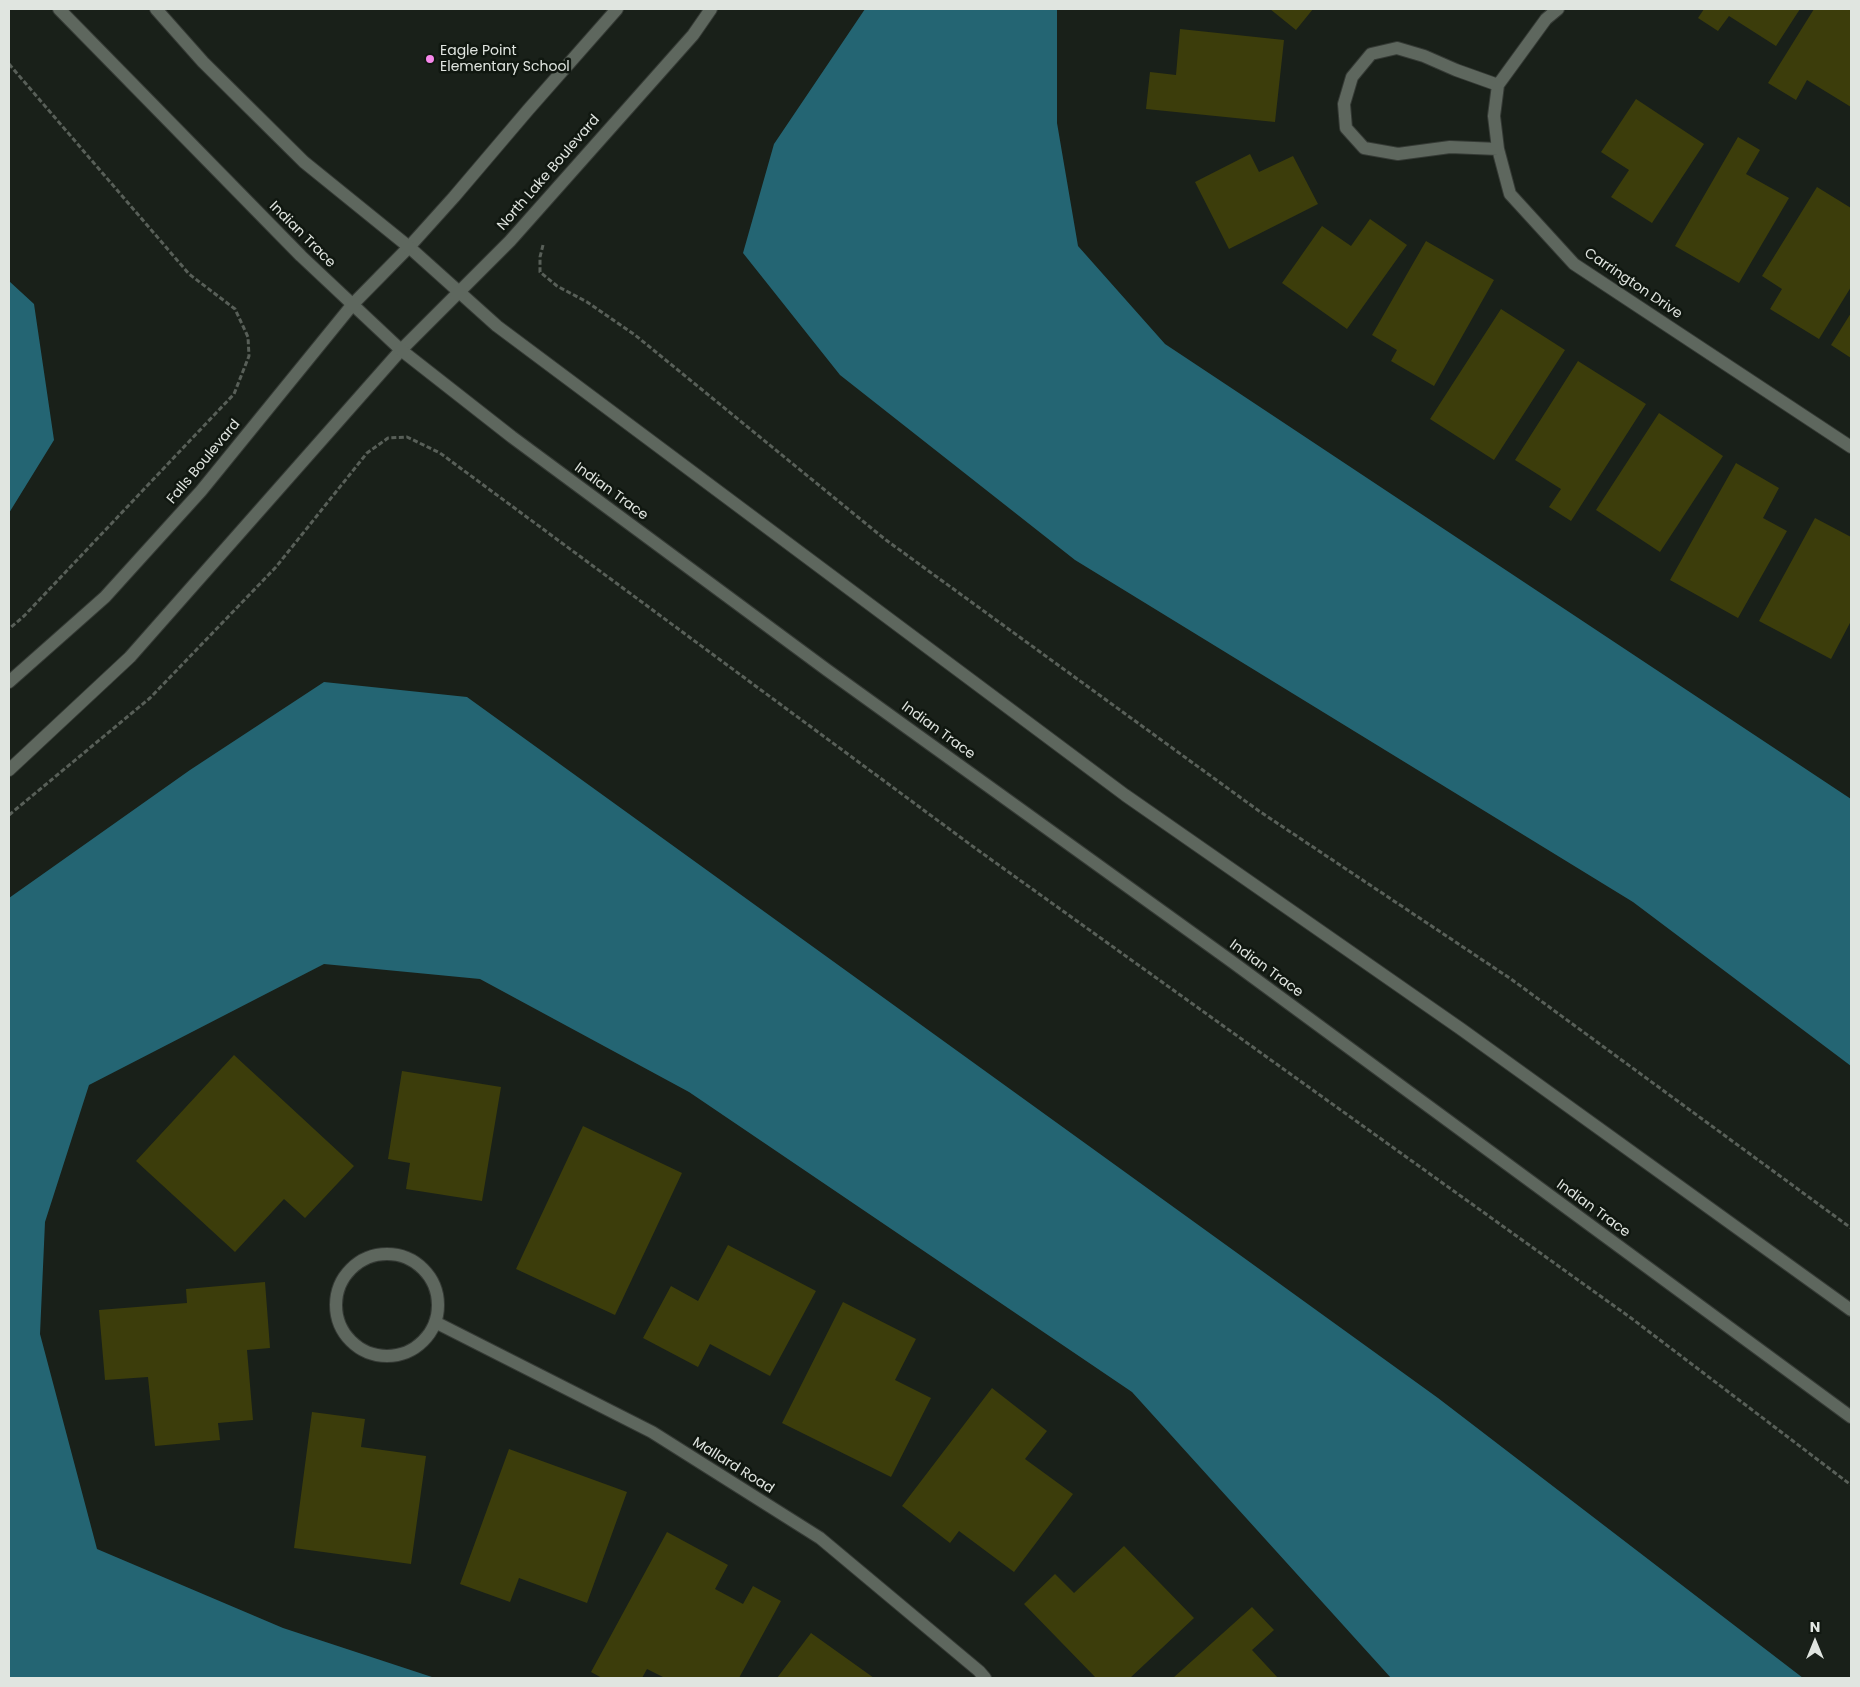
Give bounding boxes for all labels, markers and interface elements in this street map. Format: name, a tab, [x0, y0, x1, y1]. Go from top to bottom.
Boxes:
place label: Eagle Point Elementary School	[440, 43, 570, 75]
marker: Eagle Point Elementary School	[424, 53, 436, 65]
street label: North Lake Boulevard	[494, 112, 604, 234]
street label: Indian Trace	[265, 198, 339, 272]
street label: Carrington Drive	[1581, 245, 1685, 323]
street label: Falls Boulevard	[164, 416, 244, 508]
street label: Indian Trace	[571, 460, 651, 524]
street label: Indian Trace	[898, 699, 978, 763]
street label: Indian Trace	[1226, 937, 1306, 1001]
street label: Indian Trace	[1553, 1177, 1633, 1241]
street label: Mallard Road	[689, 1434, 777, 1498]
north arrow	[1790, 1617, 1840, 1667]
text: N	[1810, 1617, 1820, 1637]

